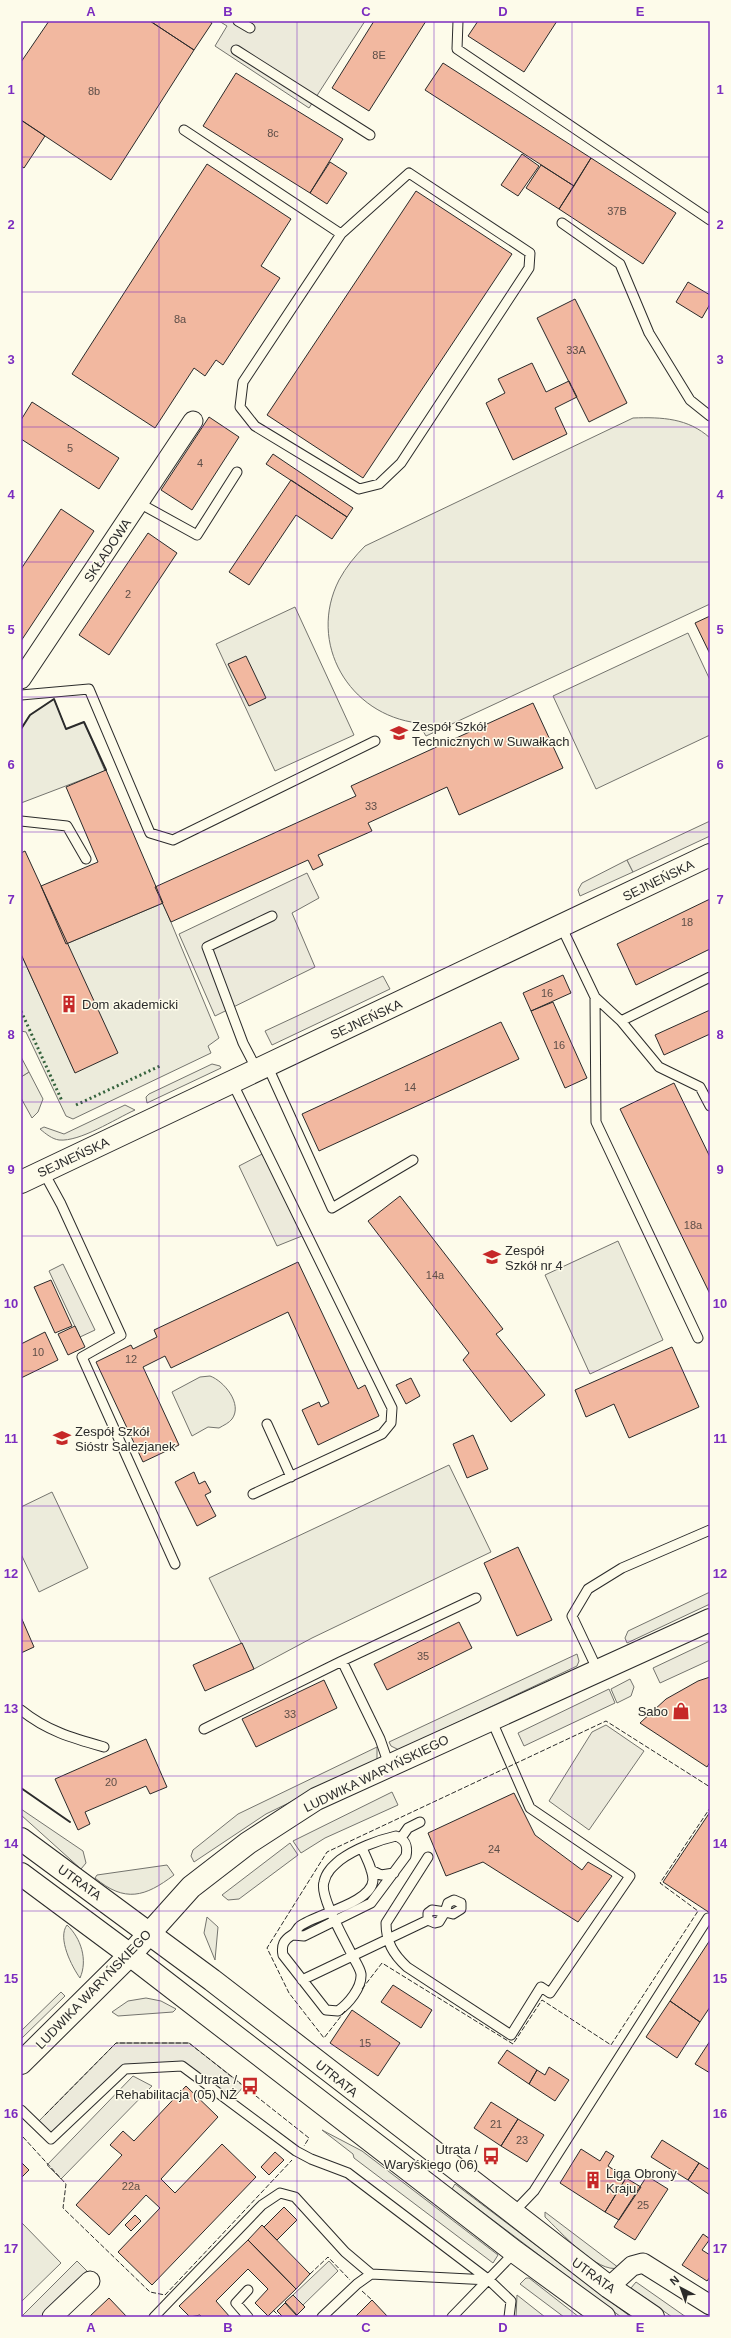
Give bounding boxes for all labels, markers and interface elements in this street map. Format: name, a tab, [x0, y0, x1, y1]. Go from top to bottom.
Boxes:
text: A	[86, 4, 96, 19]
text: B	[223, 4, 233, 19]
text: C	[361, 4, 371, 19]
text: D	[498, 4, 508, 19]
text: E	[636, 4, 645, 19]
house number: 8E	[372, 49, 386, 61]
text: 1	[7, 82, 15, 97]
text: 1	[716, 82, 724, 97]
house number: 8b	[88, 85, 100, 97]
house number: 8c	[267, 127, 279, 139]
house number: 37B	[607, 205, 627, 217]
text: 2	[7, 217, 15, 232]
text: 2	[716, 217, 724, 232]
house number: 8a	[174, 313, 187, 325]
house number: 33A	[566, 344, 586, 356]
text: 3	[7, 352, 15, 367]
text: 3	[716, 352, 724, 367]
house number: 5	[67, 442, 73, 454]
house number: 4	[197, 457, 203, 469]
text: 4	[7, 487, 15, 502]
text: 4	[716, 487, 724, 502]
street label: SKŁADOWA	[81, 515, 134, 585]
house number: 2	[125, 588, 131, 600]
text: 5	[7, 622, 15, 637]
text: 5	[716, 622, 724, 637]
place label: Zespół Szkół Technicznych w Suwałkach	[412, 719, 570, 749]
school or university icon: Zespół Szkół Technicznych w Suwałkach	[389, 723, 409, 743]
text: 6	[7, 757, 15, 772]
text: 6	[716, 757, 724, 772]
house number: 33	[365, 800, 377, 812]
street label: SEJNEŃSKA	[620, 857, 697, 904]
text: 7	[7, 892, 15, 907]
text: 7	[716, 892, 724, 907]
house number: 18	[681, 916, 693, 928]
house number: 16	[541, 987, 553, 999]
building icon: Dom akademicki	[59, 994, 79, 1014]
street label: SEJNEŃSKA	[328, 996, 405, 1043]
place label: Dom akademicki	[82, 997, 178, 1012]
text: 8	[7, 1027, 15, 1042]
text: 8	[716, 1027, 724, 1042]
house number: 16	[553, 1039, 565, 1051]
house number: 14	[404, 1081, 416, 1093]
street label: SEJNEŃSKA	[35, 1134, 112, 1181]
text: 9	[7, 1162, 15, 1177]
text: 9	[716, 1162, 724, 1177]
house number: 18a	[684, 1219, 703, 1231]
place label: Zespół Szkół nr 4	[505, 1243, 563, 1273]
school or university icon: Zespół Szkół nr 4	[482, 1247, 502, 1267]
house number: 14a	[426, 1269, 445, 1281]
text: 10	[4, 1296, 18, 1311]
text: 10	[713, 1296, 727, 1311]
house number: 10	[32, 1346, 44, 1358]
house number: 12	[125, 1353, 137, 1365]
place label: Zespół Szkół Sióstr Salezjanek	[75, 1424, 176, 1454]
school or university icon: Zespół Szkół Sióstr Salezjanek	[52, 1428, 72, 1448]
text: 11	[4, 1431, 18, 1446]
text: 11	[713, 1431, 727, 1446]
text: 12	[4, 1566, 18, 1581]
text: 12	[713, 1566, 727, 1581]
house number: 35	[417, 1650, 429, 1662]
text: 13	[4, 1701, 18, 1716]
shop icon: Sabo	[671, 1701, 691, 1721]
text: 13	[713, 1701, 727, 1716]
place label: Sabo	[638, 1704, 668, 1719]
house number: 33	[284, 1708, 296, 1720]
street label: LUDWIKA WARYŃSKIEGO	[301, 1732, 451, 1815]
house number: 20	[105, 1776, 117, 1788]
text: 14	[4, 1836, 19, 1851]
text: 14	[713, 1836, 728, 1851]
house number: 24	[488, 1843, 500, 1855]
street label: UTRATA	[55, 1862, 105, 1903]
street label: LUDWIKA WARYŃSKIEGO	[33, 1927, 154, 2052]
text: 15	[4, 1971, 18, 1986]
text: 15	[713, 1971, 727, 1986]
house number: 15	[359, 2037, 371, 2049]
street label: UTRATA	[313, 2057, 361, 2100]
place label: Utrata / Rehabilitacja (05) NŻ	[115, 2072, 237, 2102]
bus stop icon: Utrata / Rehabilitacja (05) NŻ	[240, 2076, 260, 2096]
text: 16	[4, 2106, 18, 2121]
text: 16	[713, 2106, 727, 2121]
house number: 21	[490, 2118, 502, 2130]
house number: 23	[516, 2134, 528, 2146]
place label: Utrata / Waryśkiego (06)	[384, 2142, 478, 2172]
bus stop icon: Utrata / Waryśkiego (06)	[481, 2146, 501, 2166]
place label: Liga Obrony Kraju	[606, 2166, 677, 2196]
building icon: Liga Obrony Kraju	[583, 2170, 603, 2190]
house number: 22a	[122, 2180, 141, 2192]
house number: 25	[637, 2199, 649, 2211]
text: 17	[4, 2241, 18, 2256]
text: 17	[713, 2241, 727, 2256]
street label: UTRATA	[569, 2255, 619, 2296]
north arrow	[661, 2268, 701, 2308]
text: N	[668, 2273, 681, 2288]
text: A	[86, 2320, 96, 2335]
text: B	[223, 2320, 233, 2335]
text: C	[361, 2320, 371, 2335]
text: D	[498, 2320, 508, 2335]
text: E	[636, 2320, 645, 2335]

